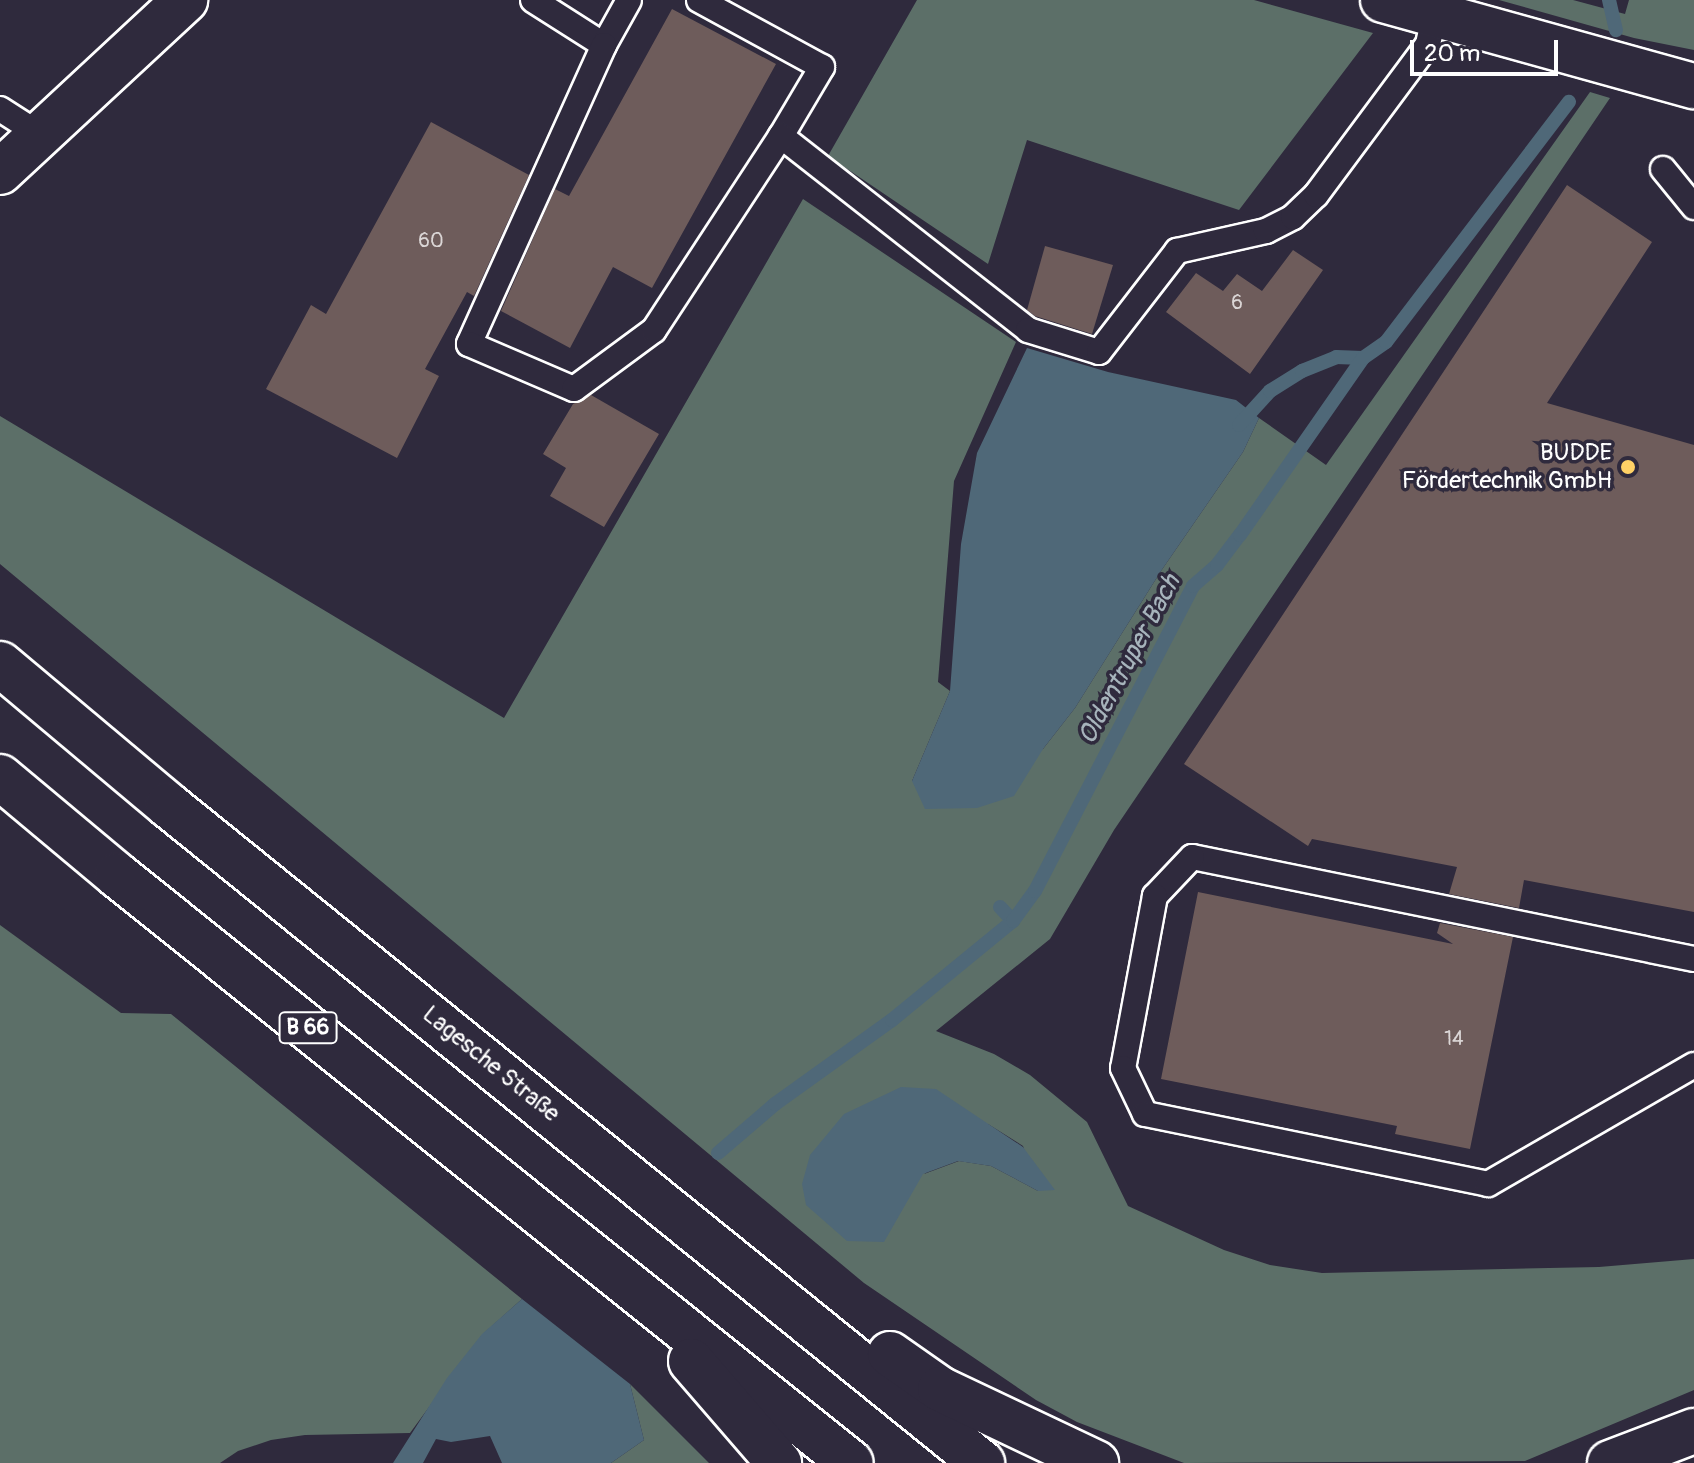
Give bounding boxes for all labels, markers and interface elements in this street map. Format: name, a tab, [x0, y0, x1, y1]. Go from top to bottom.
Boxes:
scale bar	[1414, 24, 1562, 74]
text: 20 m	[1424, 39, 1480, 68]
house number: 60	[418, 228, 444, 252]
house number: 6	[1231, 290, 1243, 314]
place label: BUDDE Fördertechnik GmbH	[1402, 439, 1612, 495]
marker: BUDDE Fördertechnik GmbH	[1619, 458, 1637, 476]
water label: Oldentruper Bach	[1072, 570, 1188, 750]
street label: Lagesche Straße	[417, 1000, 565, 1128]
road number: B 66	[278, 1010, 338, 1046]
house number: 14	[1444, 1026, 1464, 1050]

